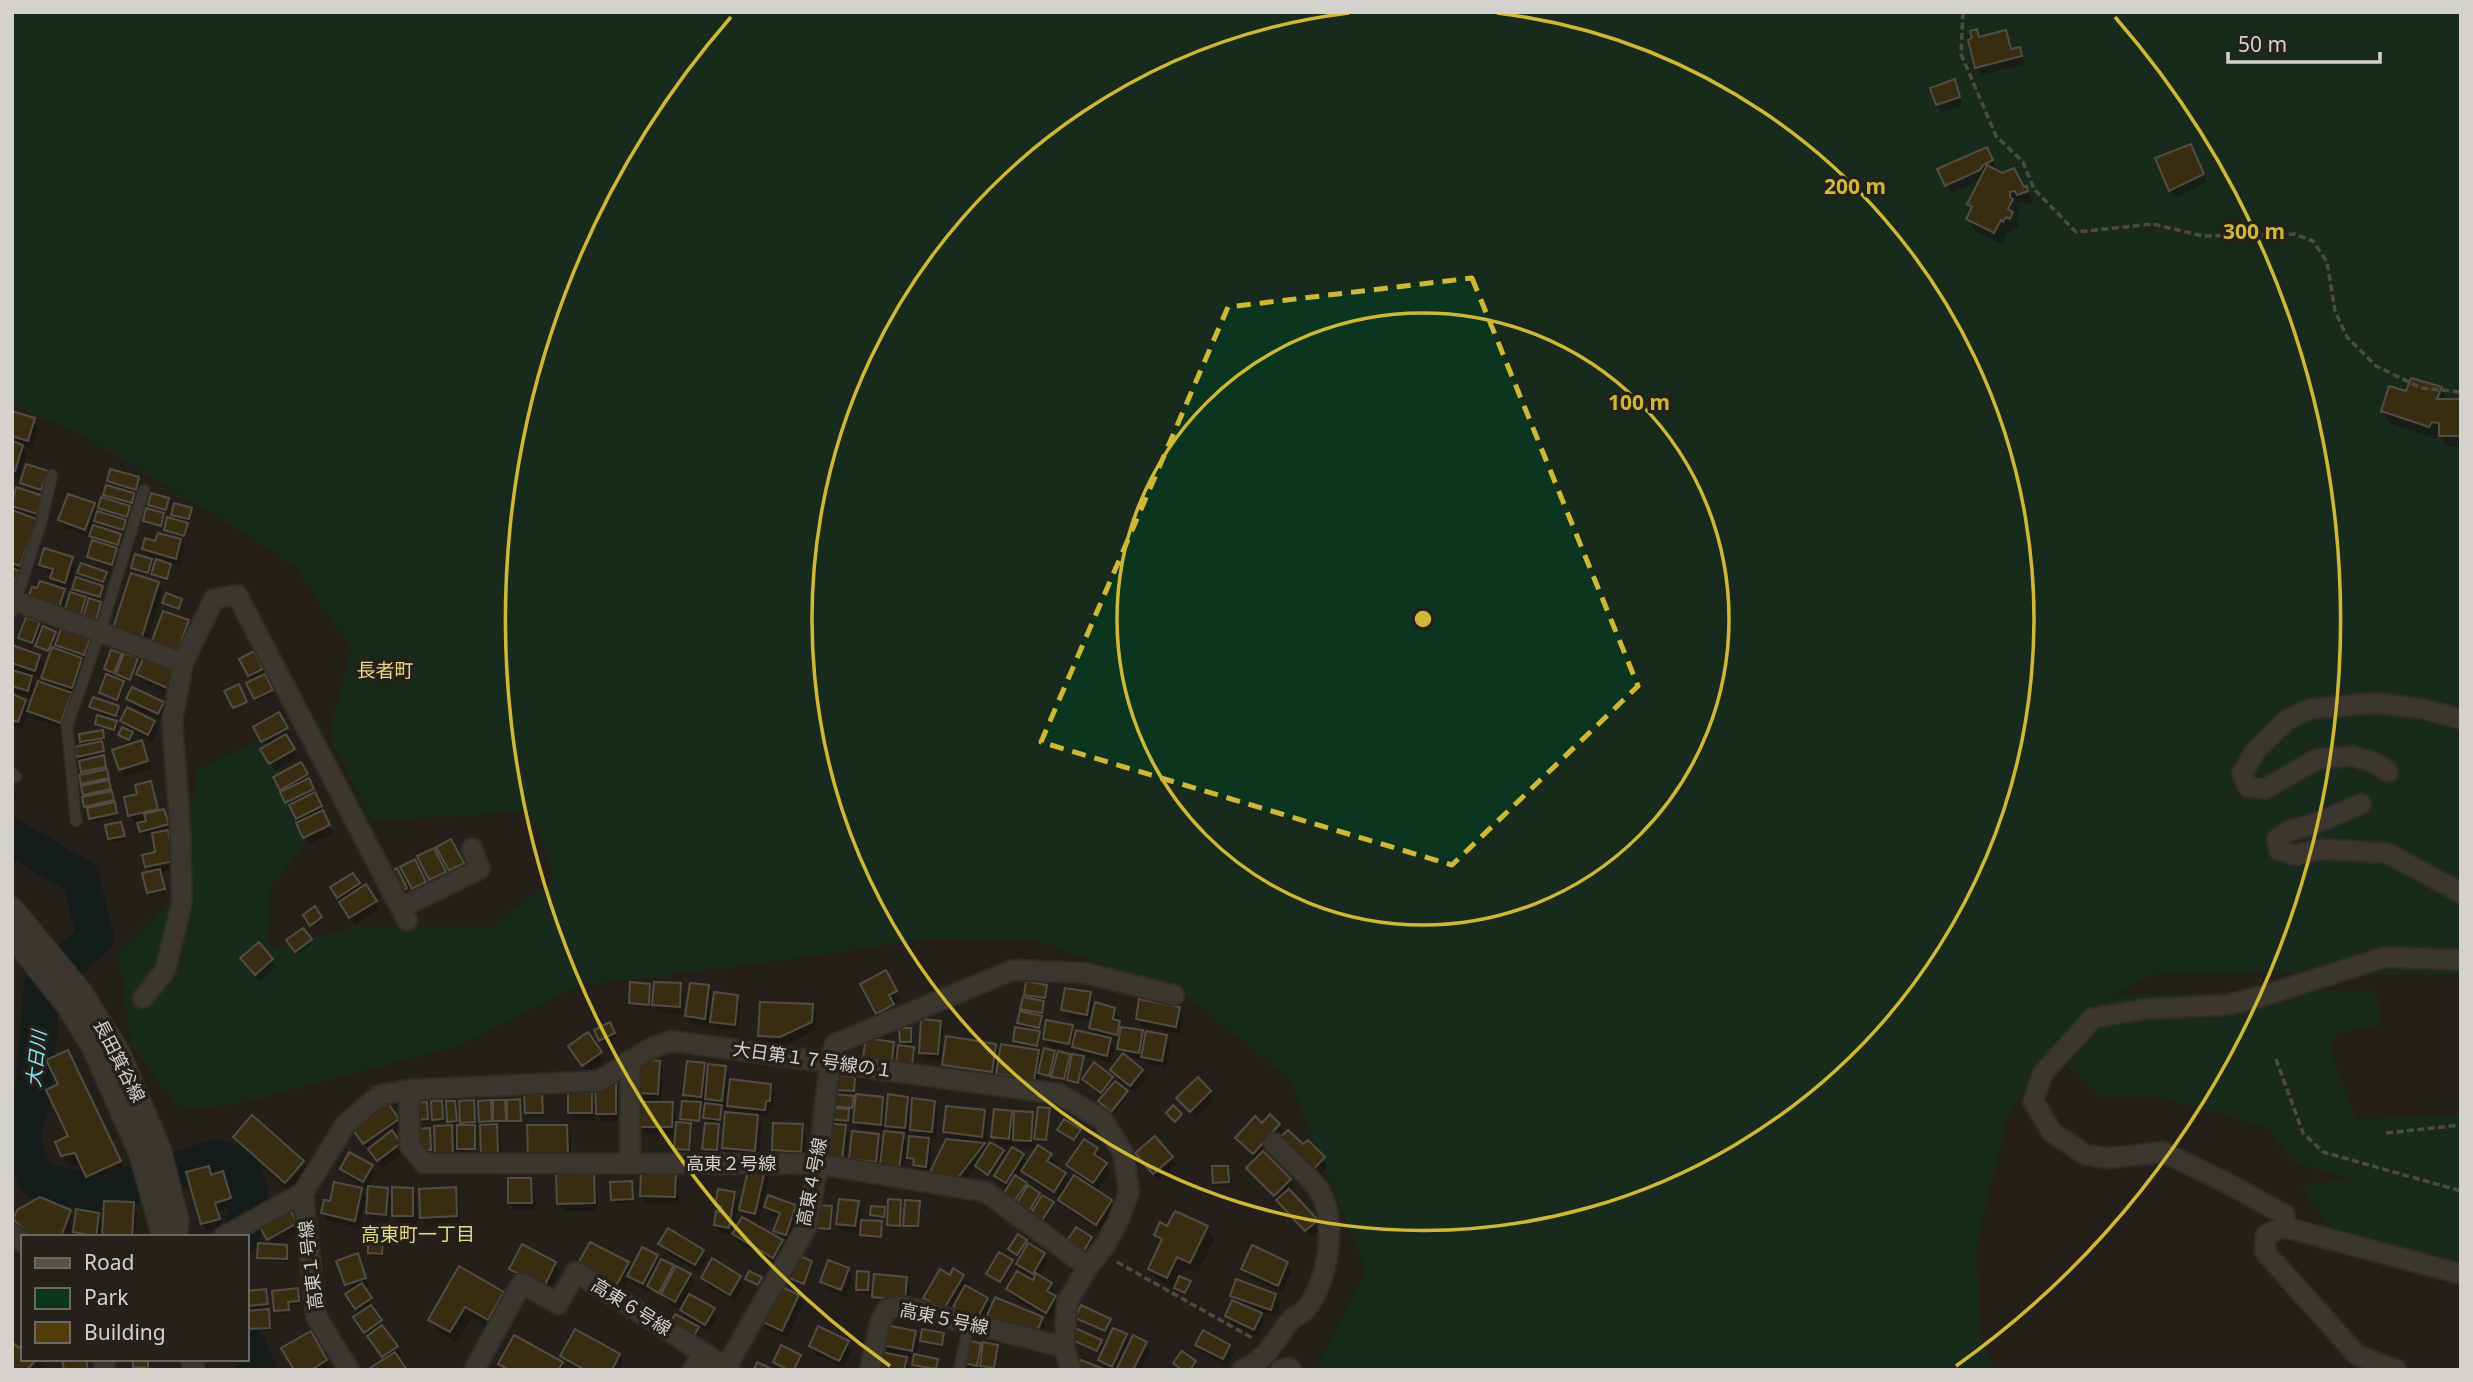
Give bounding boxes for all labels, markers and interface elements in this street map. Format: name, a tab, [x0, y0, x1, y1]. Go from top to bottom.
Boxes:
scale bar	[2228, 21, 2380, 65]
text: 50 m	[2238, 30, 2287, 58]
text: 200 m	[1824, 172, 1886, 200]
text: 300 m	[2223, 217, 2285, 245]
text: 100 m	[1608, 388, 1670, 416]
centre of rings	[1411, 607, 1435, 631]
district label: 長者町	[356, 657, 414, 683]
street label: 長田箕谷線	[89, 1015, 151, 1106]
water label: 大日川	[20, 1027, 52, 1089]
street label: 大日第１７号線の１	[731, 1036, 895, 1082]
street label: 高東４号線	[791, 1135, 831, 1228]
street label: 高東２号線	[686, 1151, 776, 1175]
street label: 高東１号線	[293, 1219, 327, 1311]
district label: 高東町一丁目	[361, 1221, 475, 1247]
legend	[21, 1235, 248, 1361]
text: Road	[84, 1248, 134, 1276]
street label: 高東６号線	[587, 1272, 676, 1340]
text: Park	[84, 1283, 129, 1311]
street label: 高東５号線	[898, 1297, 991, 1339]
text: Building	[84, 1318, 166, 1346]

